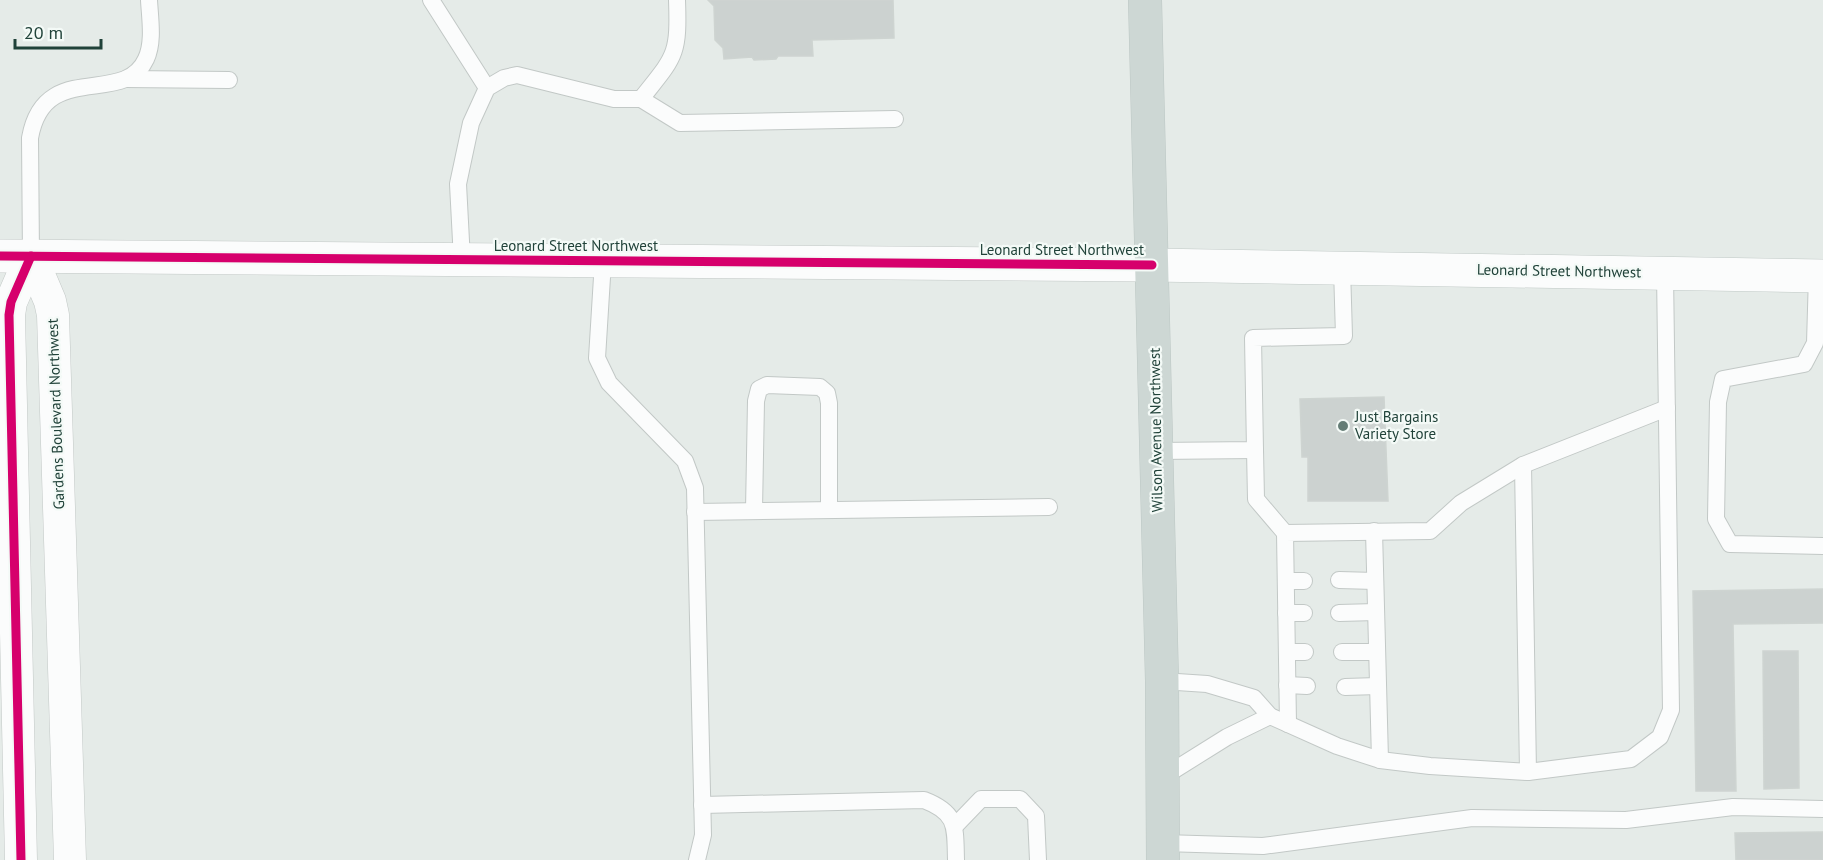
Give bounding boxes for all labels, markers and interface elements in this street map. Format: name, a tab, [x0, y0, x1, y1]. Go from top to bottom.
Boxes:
scale bar	[15, 12, 100, 50]
text: 20 m	[24, 21, 63, 44]
street label: Leonard Street Northwest	[494, 236, 658, 255]
street label: Leonard Street Northwest	[980, 240, 1144, 259]
street label: Leonard Street Northwest	[1477, 260, 1641, 281]
street label: Gardens Boulevard Northwest	[43, 318, 68, 510]
street label: Wilson Avenue Northwest	[1145, 348, 1166, 512]
place label: Just Bargains Variety Store	[1354, 407, 1438, 443]
marker: Just Bargains Variety Store	[1336, 419, 1350, 433]

